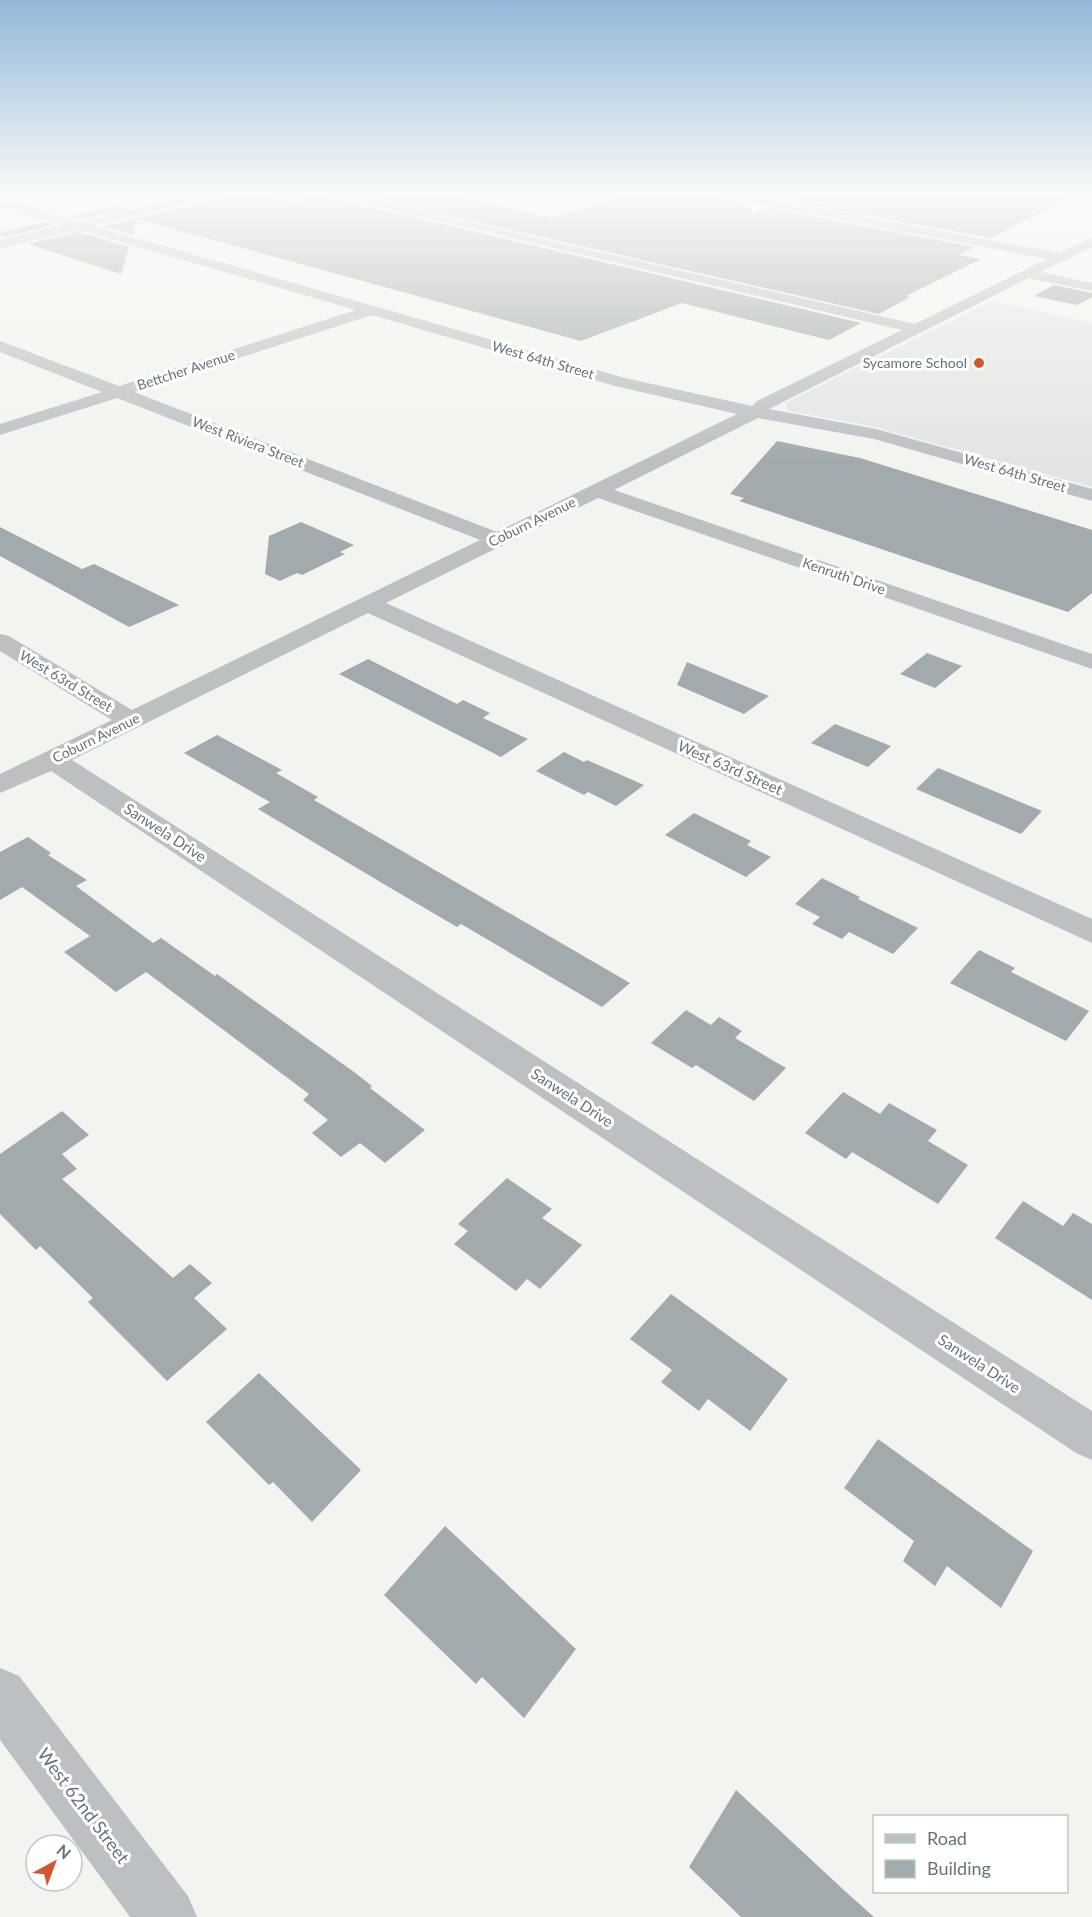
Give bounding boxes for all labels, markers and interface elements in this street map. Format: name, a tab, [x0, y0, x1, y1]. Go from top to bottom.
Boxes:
street label: West 64th Street	[490, 337, 596, 382]
street label: Bettcher Avenue	[135, 346, 237, 393]
place label: Sycamore School	[863, 354, 967, 371]
marker: Sycamore School	[972, 356, 986, 370]
street label: West Riviera Street	[190, 412, 306, 471]
street label: West 64th Street	[962, 450, 1068, 495]
street label: Coburn Avenue	[485, 493, 578, 550]
street label: Kenruth Drive	[800, 553, 888, 598]
street label: West 63rd Street	[17, 646, 116, 715]
street label: Coburn Avenue	[49, 709, 142, 766]
street label: West 63rd Street	[675, 736, 786, 798]
street label: Sanwela Drive	[121, 799, 210, 865]
street label: Sanwela Drive	[528, 1064, 617, 1130]
street label: Sanwela Drive	[935, 1330, 1024, 1396]
street label: West 62nd Street	[33, 1743, 135, 1868]
legend	[873, 1815, 1068, 1893]
text: Road	[927, 1827, 967, 1849]
north arrow	[24, 1833, 84, 1893]
text: N	[53, 1840, 75, 1863]
text: Building	[927, 1857, 991, 1879]

